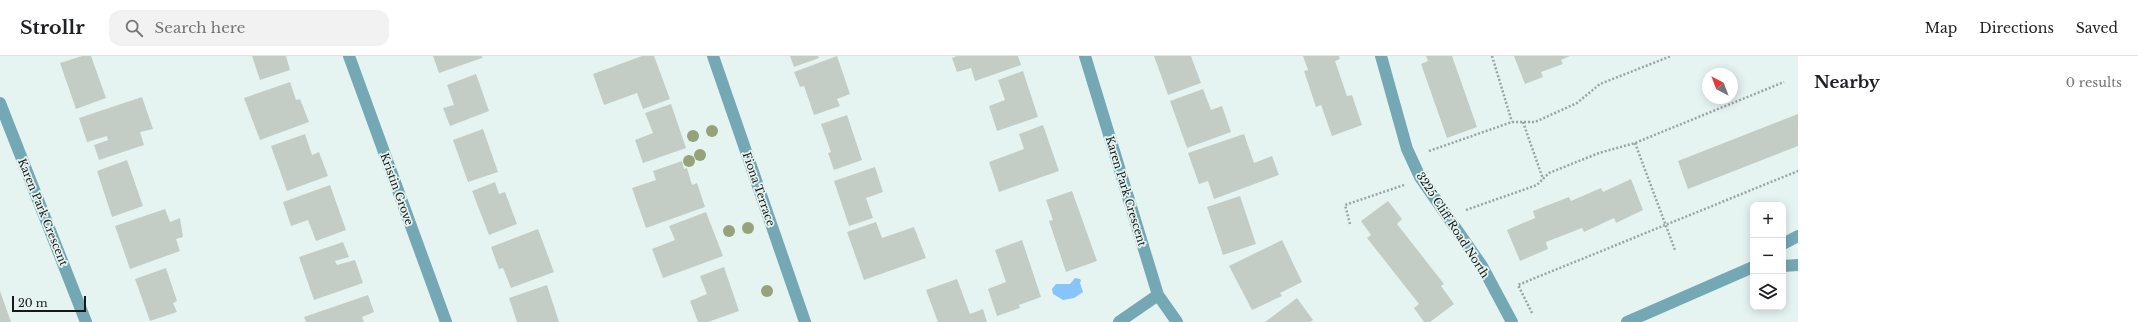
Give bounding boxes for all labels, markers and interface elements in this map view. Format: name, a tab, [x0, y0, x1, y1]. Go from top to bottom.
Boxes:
search box	[109, 10, 389, 46]
text: Strollr	[20, 16, 85, 39]
icon: search	[123, 17, 145, 39]
text: Search here	[155, 18, 245, 37]
text: Map	[1925, 19, 1957, 37]
text: Directions	[1979, 19, 2054, 37]
text: Saved	[2076, 19, 2118, 37]
north arrow	[1702, 68, 1738, 104]
text: Nearby	[1814, 72, 1880, 93]
text: 0 results	[2066, 74, 2122, 91]
street label: Karen Park Crescent	[1103, 134, 1150, 249]
street label: Fiona Terrace	[740, 150, 778, 228]
street label: Kristin Grove	[377, 151, 417, 227]
street label: Karen Park Crescent	[15, 156, 71, 269]
street label: 3225 Cliff Road North	[1414, 170, 1493, 281]
map controls	[1750, 202, 1786, 310]
button: +	[1750, 202, 1786, 238]
button: −	[1750, 238, 1786, 274]
button: layers	[1750, 274, 1786, 310]
scale bar	[12, 294, 86, 313]
text: 20 m	[18, 296, 48, 310]

